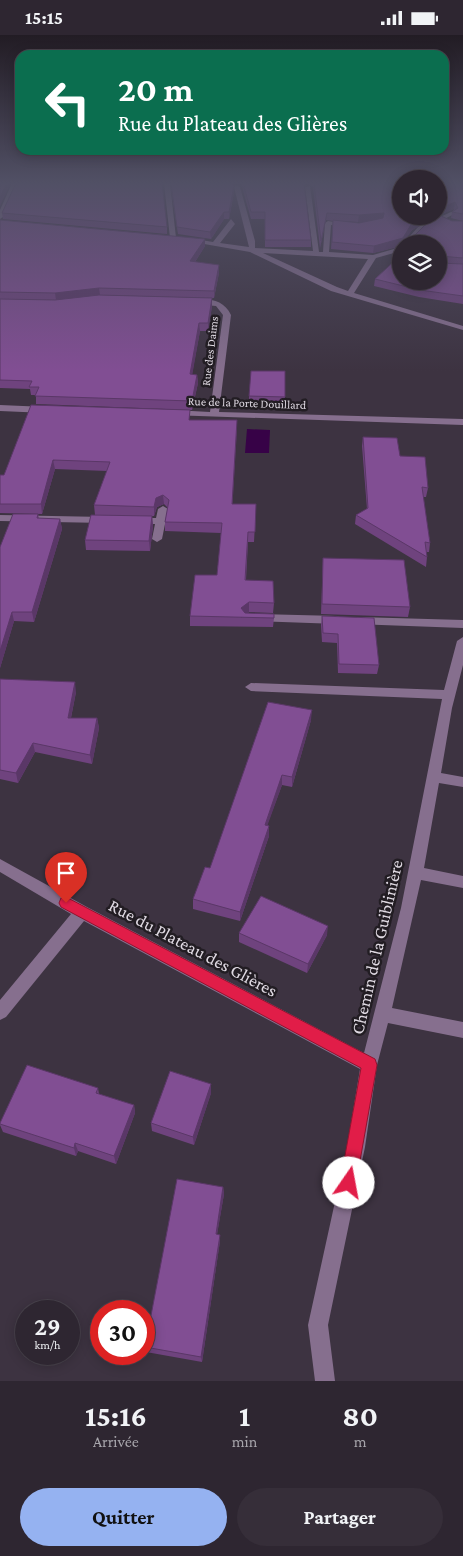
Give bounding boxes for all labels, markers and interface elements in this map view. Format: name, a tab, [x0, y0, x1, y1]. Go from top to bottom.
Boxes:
text: 15:15	[25, 7, 63, 28]
icon: left	[35, 70, 100, 135]
text: 20 m	[118, 70, 193, 109]
text: Rue du Plateau des Glières	[118, 111, 347, 136]
map controls	[392, 170, 447, 290]
button: sound	[392, 170, 447, 225]
button: layers	[392, 235, 447, 290]
street label: Rue des Daims	[199, 315, 221, 387]
street label: Rue de la Porte Douillard	[188, 394, 307, 412]
pin	[45, 852, 87, 903]
street label: Chemin de la Guiblinière	[347, 858, 407, 1036]
icon: arrive	[52, 859, 80, 887]
street label: Rue du Plateau des Glières	[105, 895, 281, 1001]
position arrow	[322, 1156, 374, 1208]
speed limit sign: 30	[90, 1300, 155, 1365]
text: 29	[34, 1313, 61, 1340]
text: km/h	[35, 1338, 60, 1352]
text: 15:16	[85, 1399, 147, 1432]
text: 1	[239, 1399, 250, 1432]
text: 80	[342, 1399, 378, 1432]
text: Arrivée	[93, 1433, 139, 1450]
text: min	[232, 1433, 257, 1450]
text: m	[354, 1433, 367, 1450]
button: Quitter	[20, 1488, 227, 1546]
button: Partager	[237, 1488, 443, 1546]

